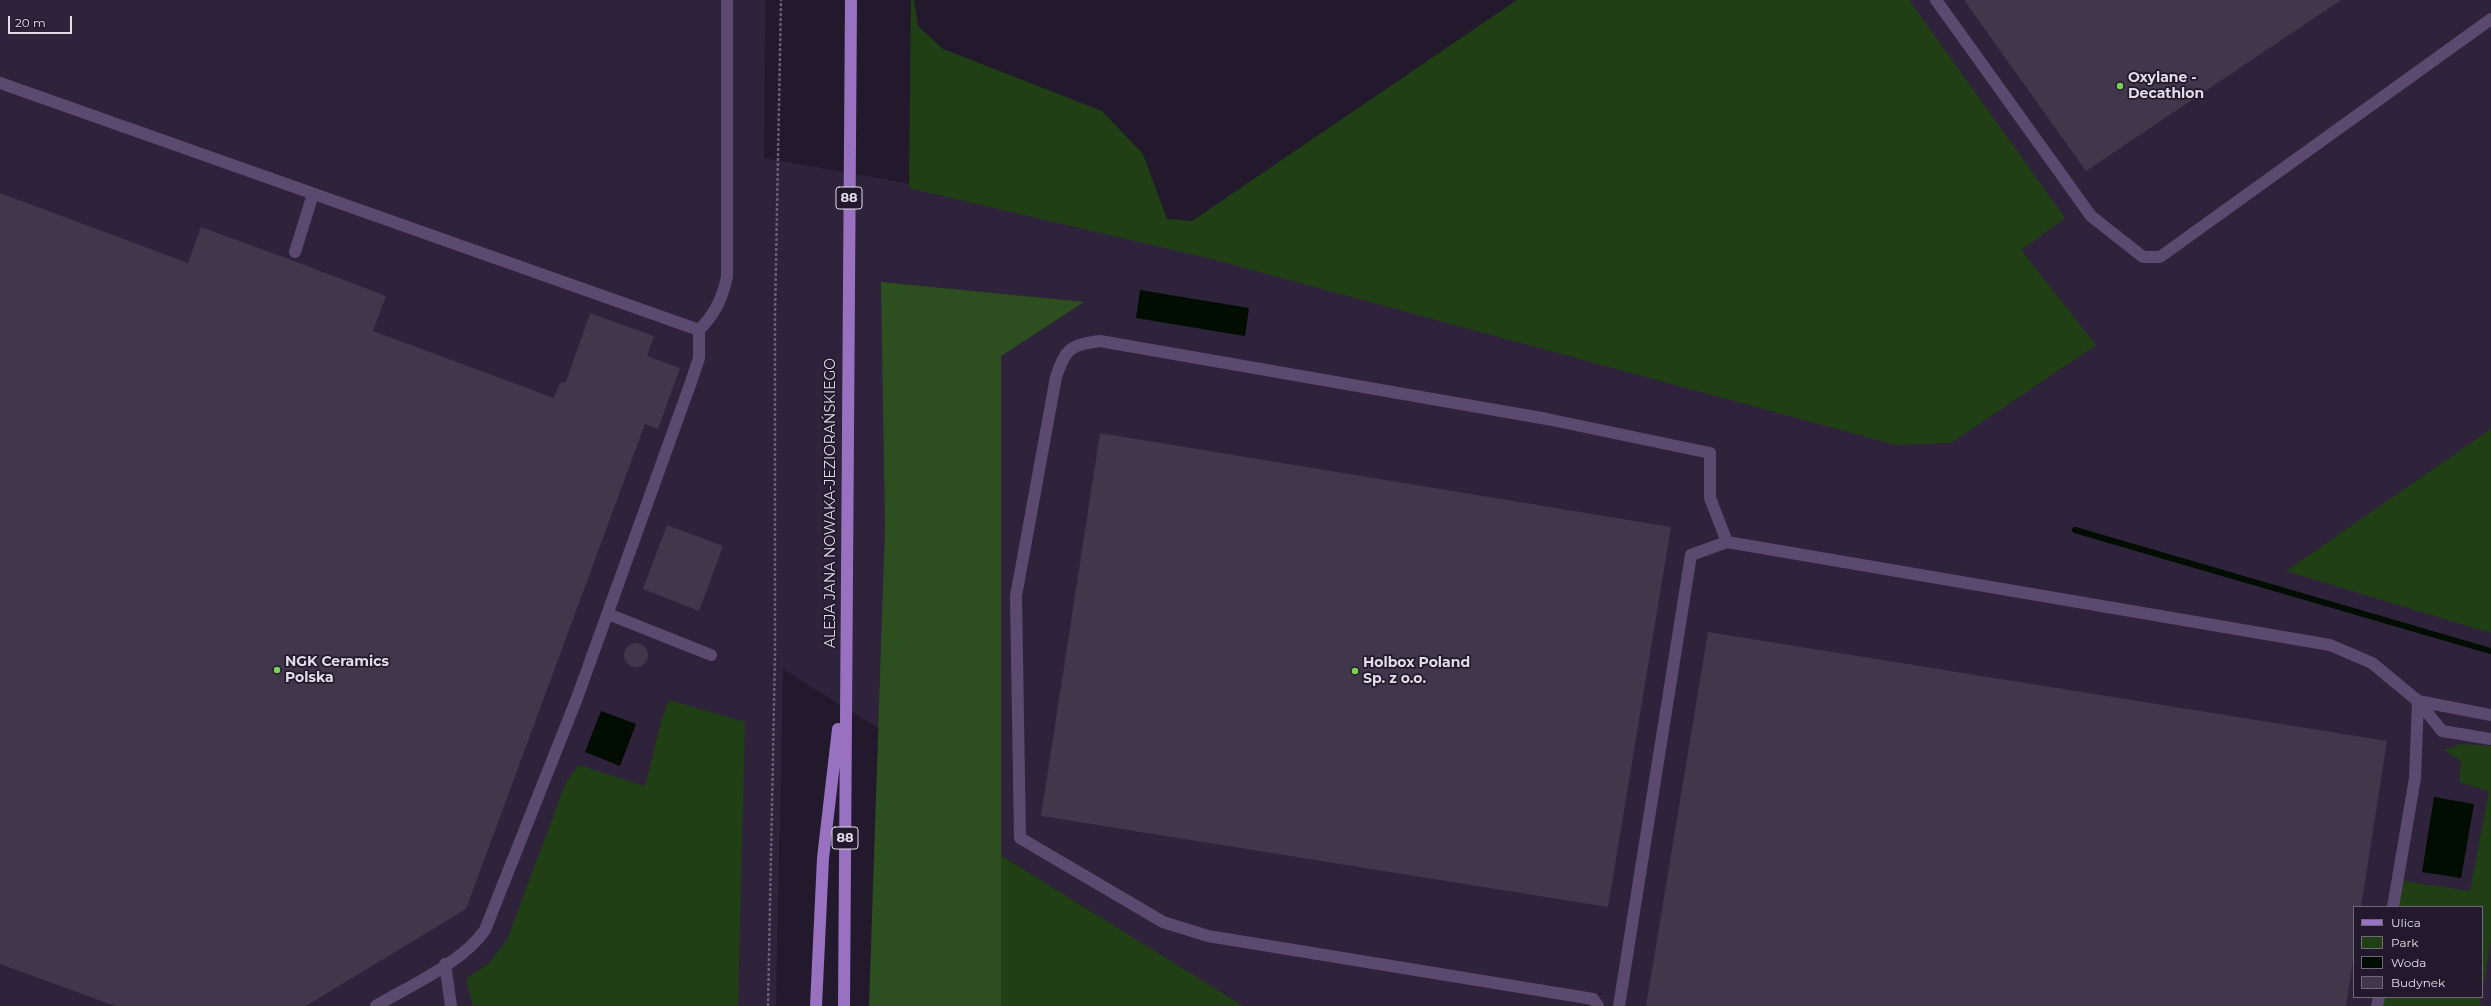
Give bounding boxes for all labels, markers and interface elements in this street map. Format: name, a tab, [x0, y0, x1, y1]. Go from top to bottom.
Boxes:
scale bar	[10, 8, 74, 34]
text: 20 m	[15, 15, 46, 30]
place label: Oxylane - Decathlon	[2128, 70, 2204, 102]
marker: Oxylane - Decathlon	[2115, 81, 2125, 91]
road number: 88	[836, 187, 862, 209]
street label: ALEJA JANA NOWAKA-JEZIORAŃSKIEGO	[823, 358, 839, 648]
place label: NGK Ceramics Polska	[285, 654, 389, 686]
place label: Holbox Poland Sp. z o.o.	[1363, 655, 1470, 688]
marker: NGK Ceramics Polska	[272, 665, 282, 675]
marker: Holbox Poland Sp. z o.o.	[1350, 666, 1360, 676]
road number: 88	[832, 827, 858, 849]
legend	[2353, 906, 2483, 998]
text: Ulica	[2391, 915, 2421, 930]
text: Park	[2391, 935, 2418, 950]
text: Woda	[2391, 955, 2426, 970]
text: Budynek	[2391, 975, 2445, 990]

